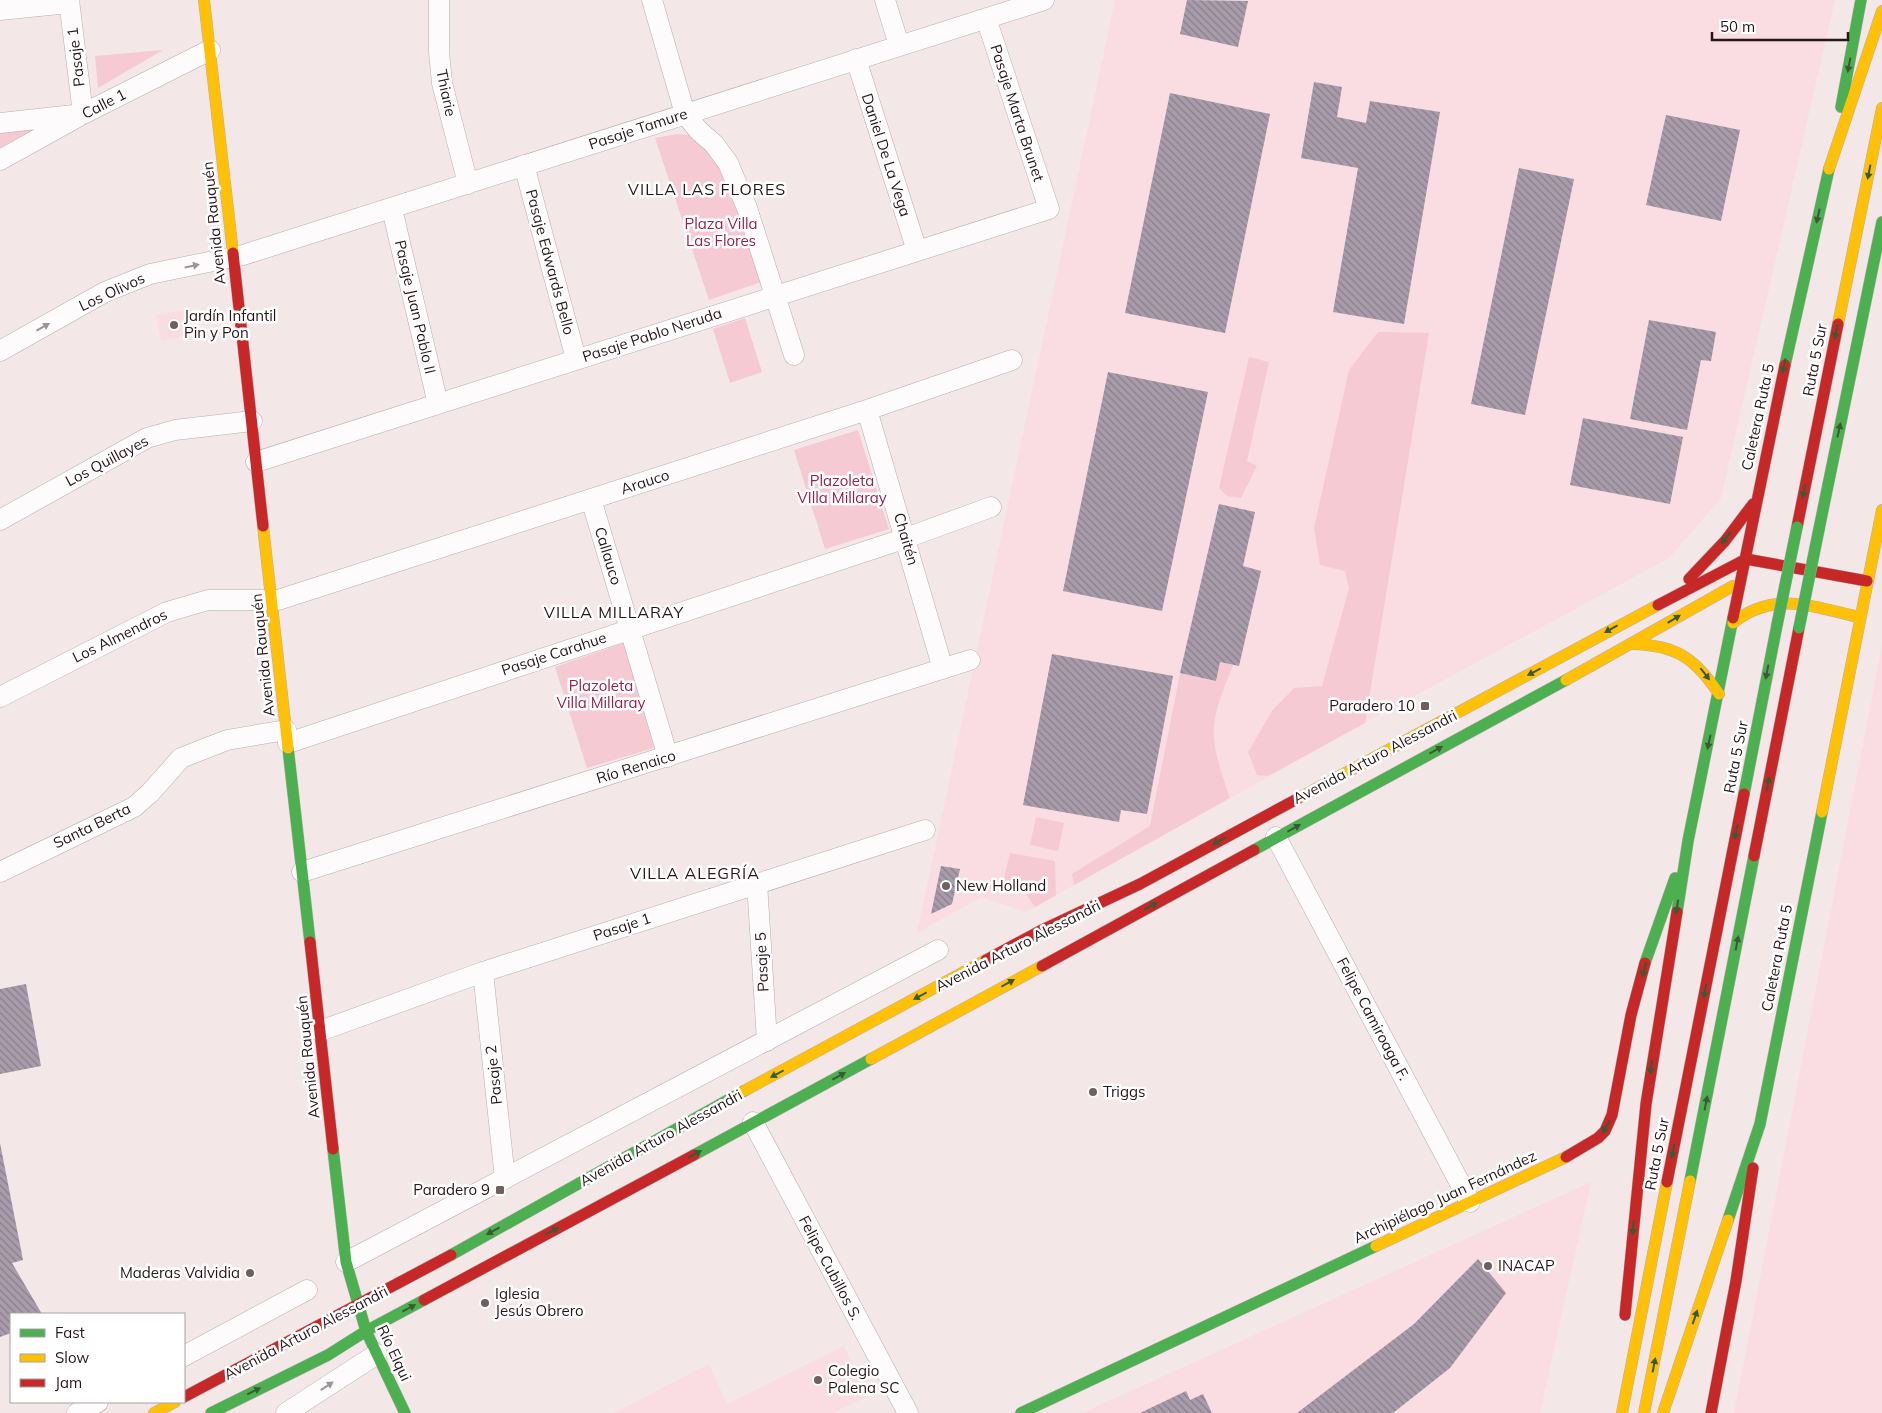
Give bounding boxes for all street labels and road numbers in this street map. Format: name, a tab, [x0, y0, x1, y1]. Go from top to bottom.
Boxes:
street label: Pasaje 1	[62, 26, 89, 88]
street label: Pasaje Marta Brunet	[986, 42, 1049, 184]
street label: Thiarie	[432, 68, 461, 118]
street label: Calle 1	[78, 84, 129, 123]
street label: Daniel De La Vega	[858, 91, 915, 219]
street label: Pasaje Tamure	[586, 104, 690, 153]
street label: Avenida Rauquén	[198, 161, 229, 285]
street label: Pasaje Edwards Bello	[522, 187, 579, 337]
street label: Pasaje Juan Pablo II	[391, 238, 440, 376]
street label: Los Olivos	[76, 268, 148, 315]
street label: Pasaje Pablo Neruda	[580, 303, 724, 366]
street label: Ruta 5 Sur	[1798, 321, 1831, 398]
street label: Caletera Ruta 5	[1737, 362, 1778, 472]
street label: Los Quillayes	[62, 431, 152, 490]
street label: Arauco	[618, 465, 672, 498]
street label: Chaitén	[890, 510, 923, 567]
street label: Callauco	[591, 525, 626, 587]
street label: Avenida Rauquén	[247, 593, 278, 717]
street label: Los Almendros	[69, 604, 170, 667]
street label: Pasaje Carahue	[499, 628, 609, 679]
street label: Avenida Arturo Alessandri	[1290, 705, 1460, 808]
street label: Ruta 5 Sur	[1719, 718, 1752, 795]
street label: Río Renaico	[594, 745, 678, 788]
street label: Santa Berta	[50, 799, 134, 852]
street label: Avenida Arturo Alessandri	[932, 896, 1104, 996]
street label: Caletera Ruta 5	[1757, 903, 1796, 1013]
street label: Pasaje 1	[591, 908, 653, 945]
street label: Pasaje 5	[750, 932, 773, 992]
street label: Felipe Camiroaga F.	[1333, 954, 1414, 1084]
street label: Avenida Rauquén	[292, 995, 323, 1119]
street label: Pasaje 2	[481, 1044, 506, 1106]
street label: Avenida Arturo Alessandri	[576, 1085, 745, 1190]
street label: Ruta 5 Sur	[1640, 1115, 1673, 1192]
street label: Archipiélago Juan Fernández	[1350, 1146, 1539, 1247]
street label: Felipe Cubillos S.	[795, 1212, 866, 1323]
street label: Avenida Arturo Alessandri	[221, 1281, 391, 1384]
street label: Río Elqui	[373, 1322, 416, 1384]

